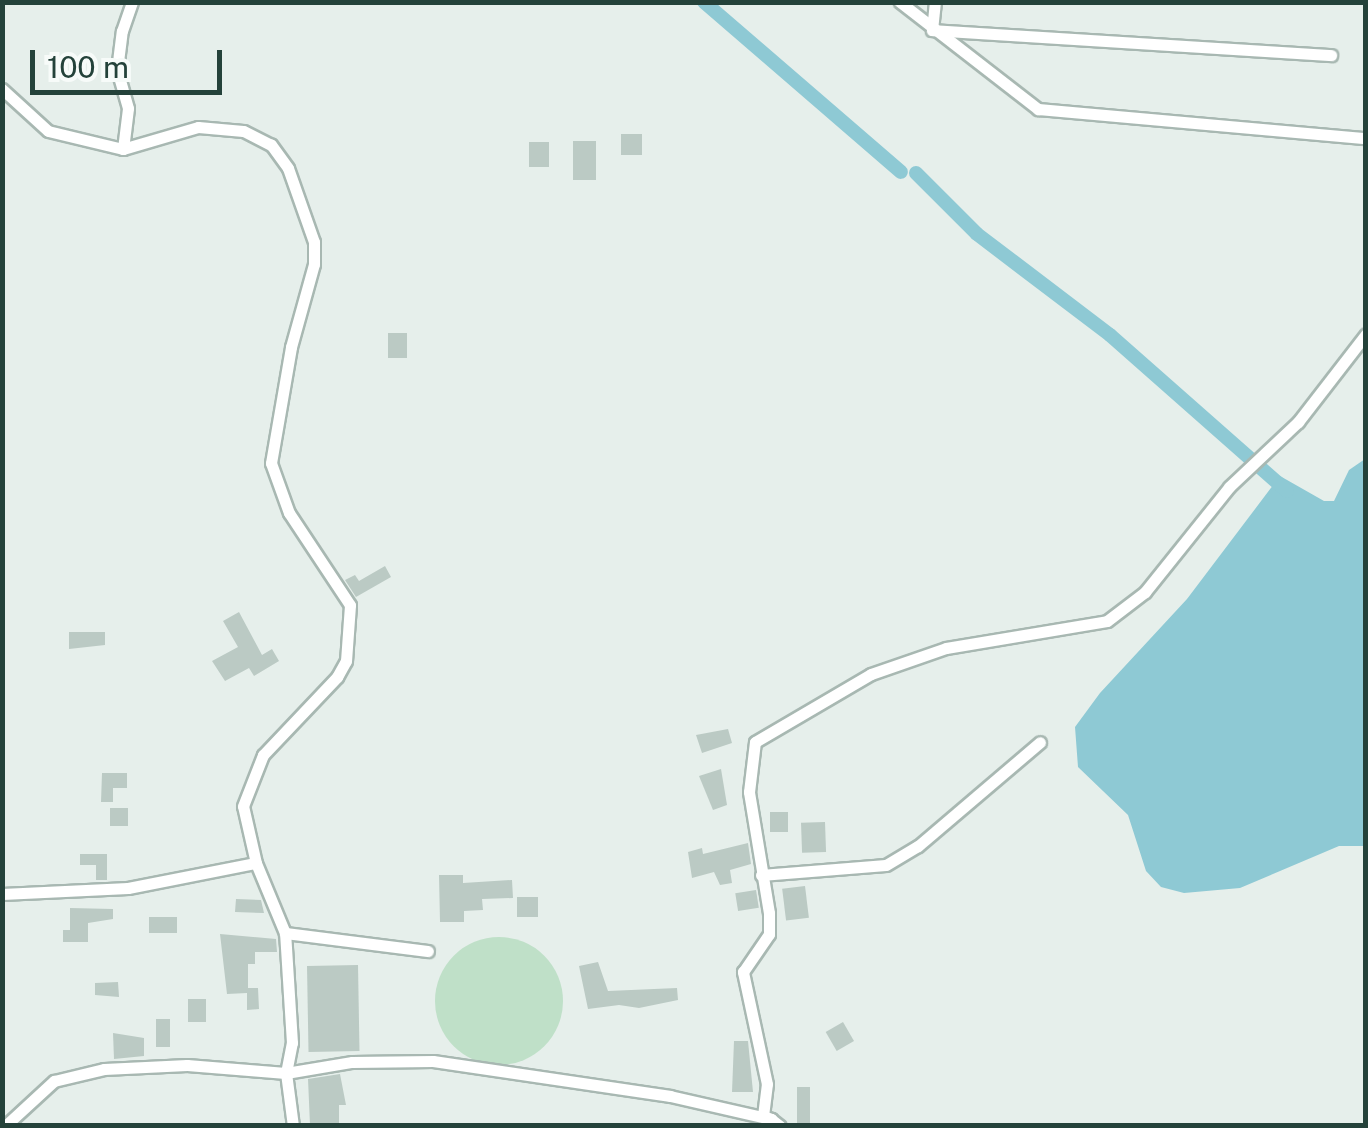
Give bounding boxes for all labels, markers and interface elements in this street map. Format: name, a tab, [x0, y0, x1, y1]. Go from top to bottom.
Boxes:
scale bar	[35, 30, 228, 92]
text: 100 m	[47, 49, 129, 85]

